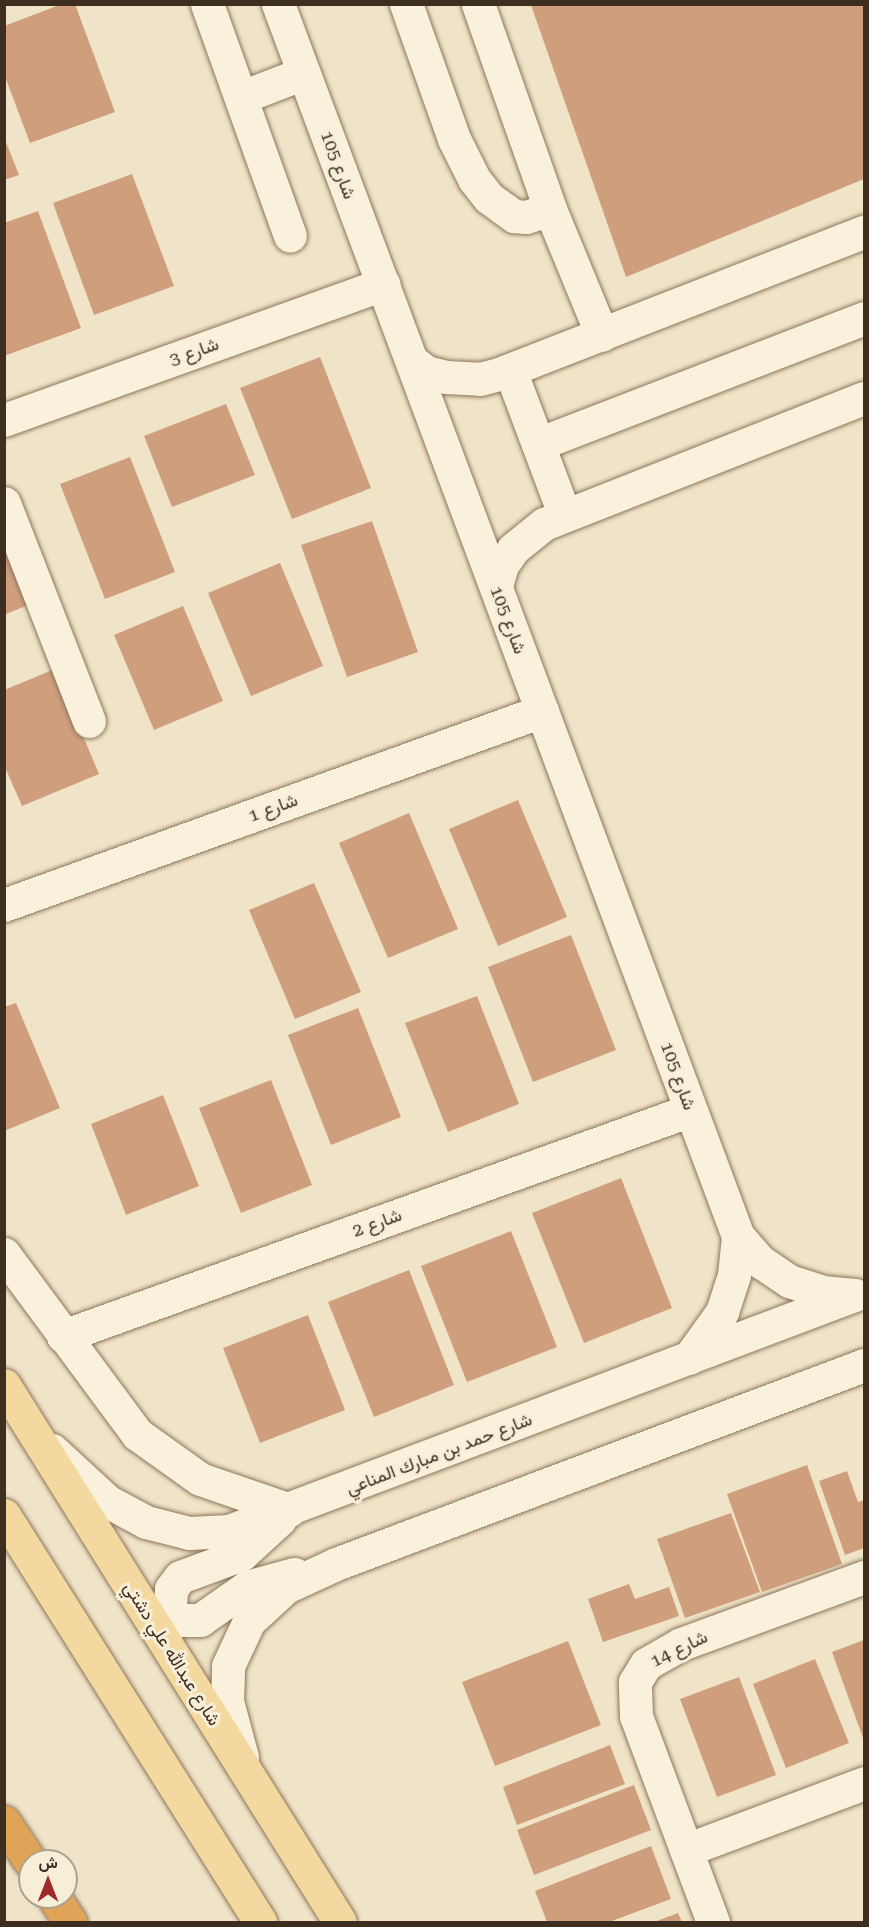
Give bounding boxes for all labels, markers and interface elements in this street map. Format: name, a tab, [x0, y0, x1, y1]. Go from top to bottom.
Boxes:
street label: شارع 105	[316, 128, 360, 202]
street label: شارع 3	[166, 333, 222, 371]
street label: شارع 105	[485, 583, 531, 657]
street label: شارع 1	[245, 789, 301, 827]
street label: شارع 105	[656, 1039, 700, 1113]
street label: شارع 2	[349, 1204, 405, 1242]
street label: شارع حمد بن مبارك المناعي	[343, 1409, 535, 1499]
street label: شارع عبدالله علي دشتي	[119, 1578, 225, 1730]
street label: شارع 14	[647, 1626, 711, 1672]
north arrow	[18, 1849, 78, 1909]
text: ش	[38, 1853, 58, 1872]

